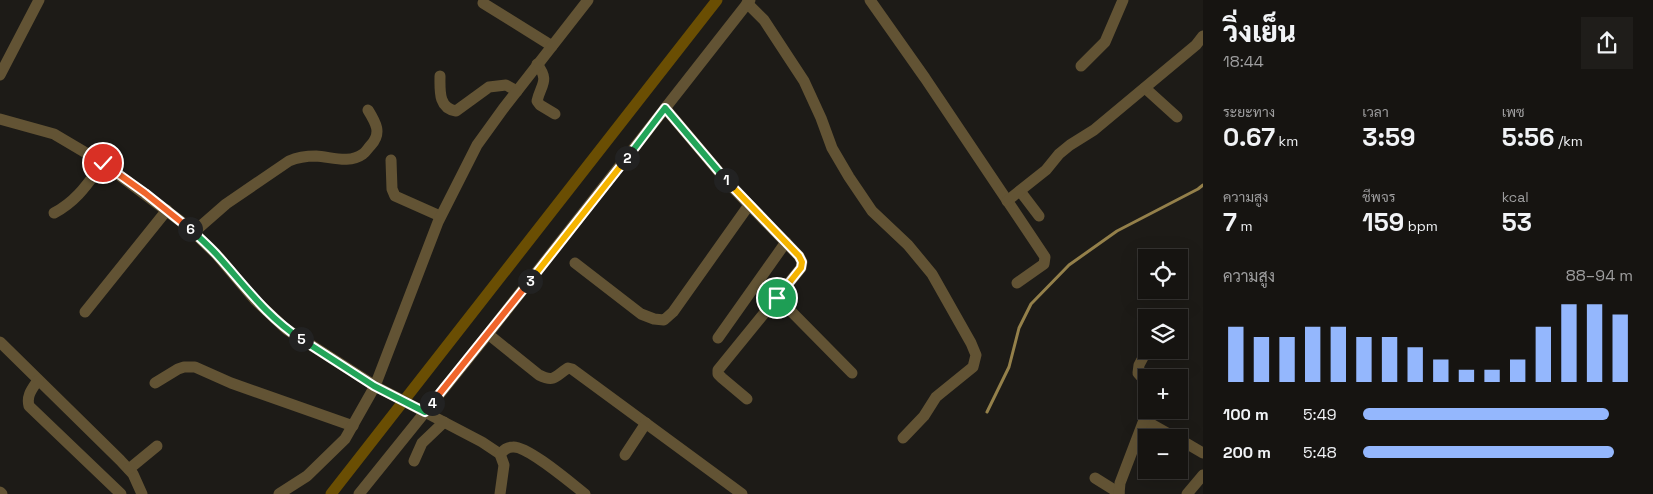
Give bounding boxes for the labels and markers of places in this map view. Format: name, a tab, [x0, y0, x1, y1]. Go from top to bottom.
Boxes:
pin	[82, 142, 124, 184]
pin: 2	[614, 146, 640, 170]
pin: 1	[714, 168, 738, 192]
pin: 6	[178, 216, 202, 242]
pin: 3	[518, 268, 542, 294]
pin	[756, 277, 798, 319]
pin: 5	[288, 326, 314, 352]
pin: 4	[420, 390, 444, 416]

